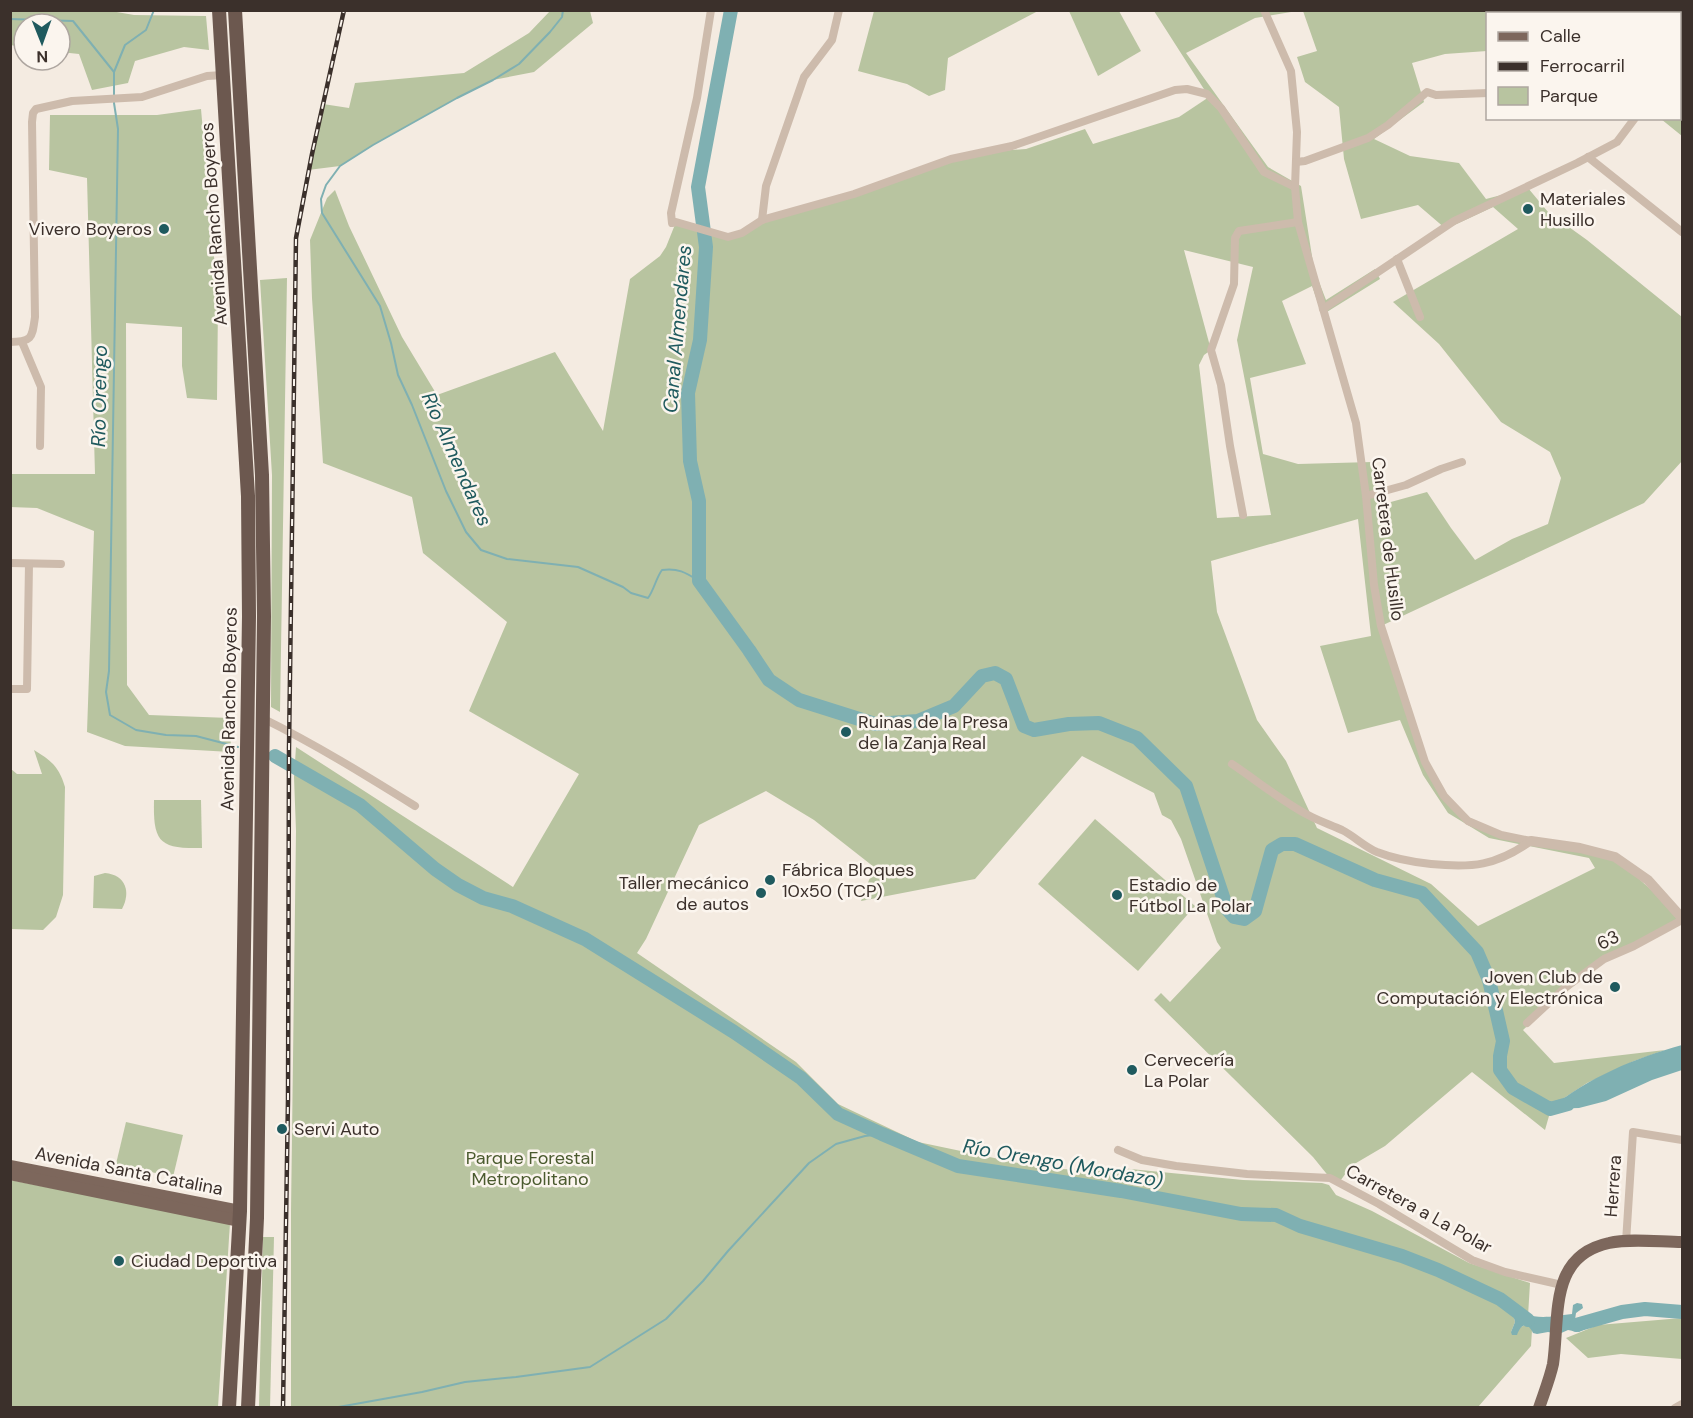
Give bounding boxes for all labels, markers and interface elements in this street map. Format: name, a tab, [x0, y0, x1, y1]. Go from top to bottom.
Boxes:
north arrow	[12, 12, 72, 72]
legend	[1486, 12, 1681, 120]
text: Calle	[1540, 24, 1581, 48]
text: N	[36, 46, 48, 67]
text: Ferrocarril	[1540, 54, 1625, 78]
text: Parque	[1540, 84, 1598, 108]
street label: Avenida Rancho Boyeros	[195, 122, 233, 326]
place label: Materiales Husillo	[1540, 187, 1626, 232]
marker: Materiales Husillo	[1521, 202, 1535, 216]
place label: Vivero Boyeros	[28, 217, 152, 241]
marker: Vivero Boyeros	[157, 222, 171, 236]
water label: Canal Almendares	[657, 244, 697, 414]
water label: Río Orengo	[85, 345, 113, 447]
water label: Río Almendares	[416, 388, 498, 530]
street label: Carretera de Husillo	[1366, 456, 1410, 622]
street label: Avenida Rancho Boyeros	[215, 607, 243, 811]
place label: Ruinas de la Presa de la Zanja Real	[858, 710, 1008, 755]
marker: Ruinas de la Presa de la Zanja Real	[839, 725, 853, 739]
place label: Fábrica Bloques 10x50 (TCP)	[782, 858, 914, 903]
place label: Taller mecánico de autos	[619, 871, 749, 916]
marker: Fábrica Bloques 10x50 (TCP)	[763, 873, 777, 887]
place label: Estadio de Fútbol La Polar	[1129, 873, 1252, 918]
marker: Taller mecánico de autos	[754, 886, 768, 900]
marker: Estadio de Fútbol La Polar	[1110, 888, 1124, 902]
street label: 63	[1593, 924, 1623, 956]
place label: Joven Club de Computación y Electrónica	[1377, 965, 1603, 1010]
marker: Joven Club de Computación y Electrónica	[1608, 980, 1622, 994]
place label: Cervecería La Polar	[1144, 1048, 1234, 1093]
marker: Cervecería La Polar	[1125, 1063, 1139, 1077]
place label: Servi Auto	[294, 1117, 379, 1141]
marker: Servi Auto	[275, 1122, 289, 1136]
water label: Río Orengo (Mordazo)	[961, 1133, 1165, 1193]
street label: Avenida Santa Catalina	[33, 1141, 225, 1201]
park label: Parque Forestal Metropolitano	[466, 1146, 594, 1191]
street label: Herrera	[1599, 1154, 1627, 1218]
street label: Carretera a La Polar	[1342, 1159, 1497, 1259]
place label: Ciudad Deportiva	[131, 1249, 277, 1273]
marker: Ciudad Deportiva	[112, 1254, 126, 1268]

